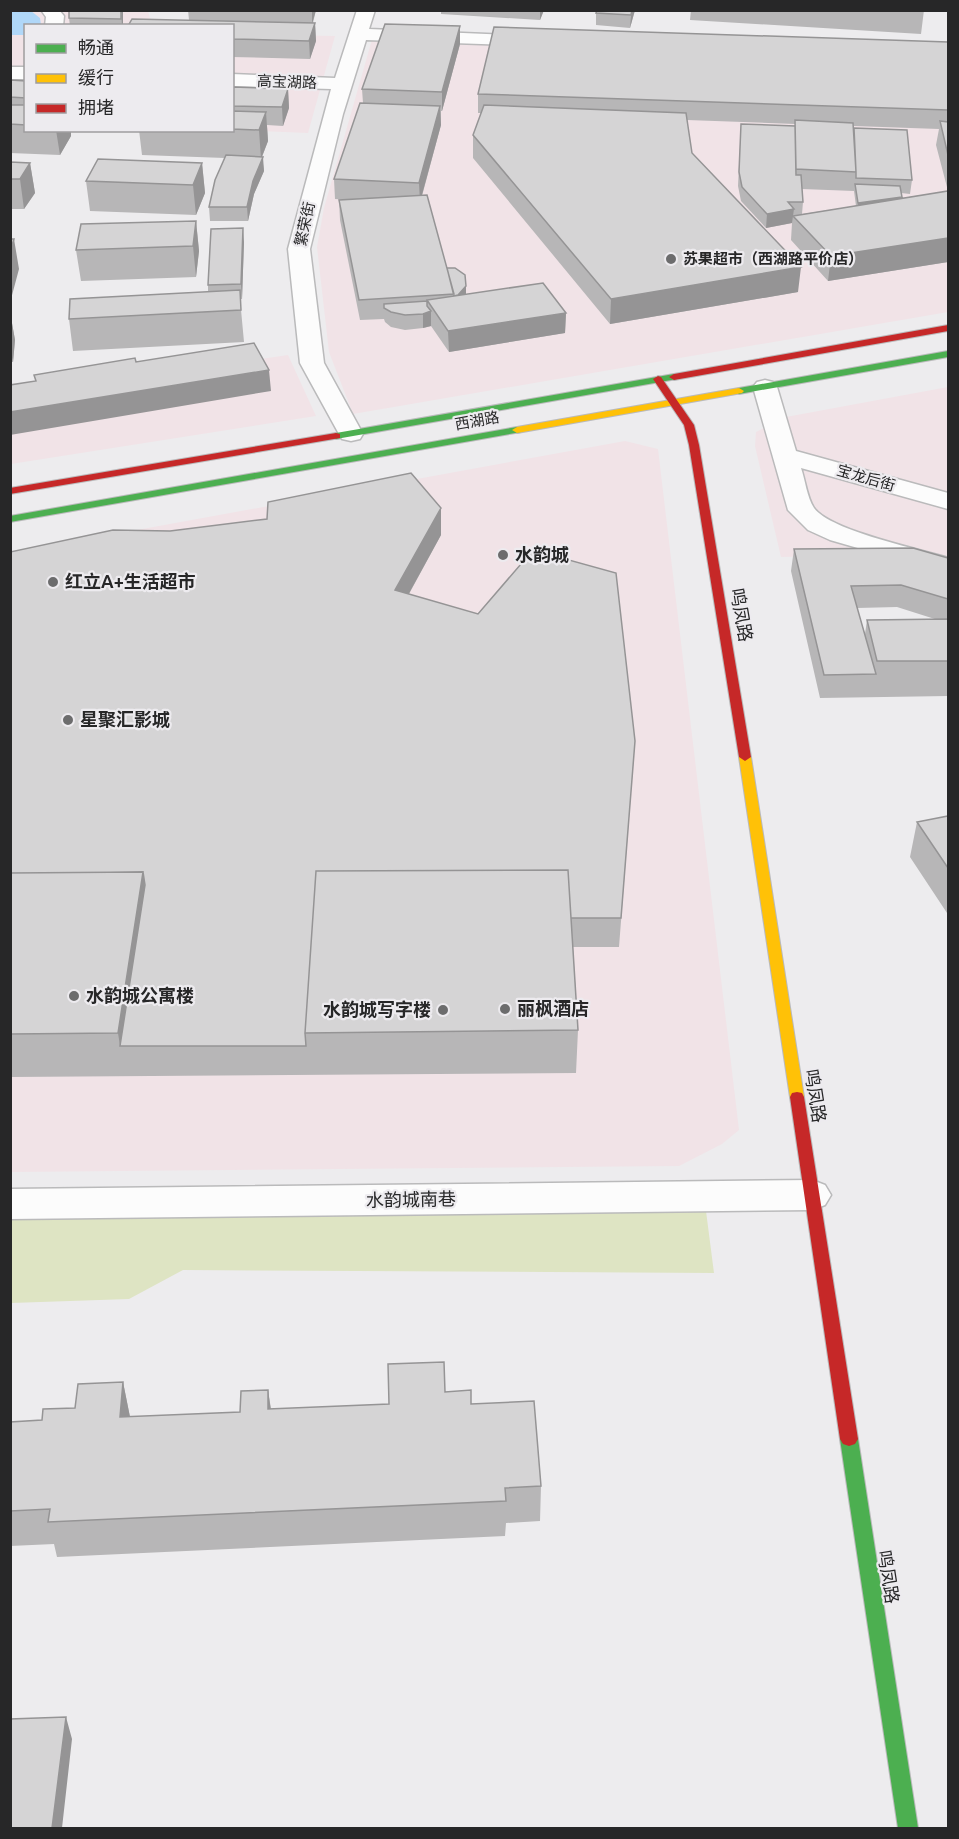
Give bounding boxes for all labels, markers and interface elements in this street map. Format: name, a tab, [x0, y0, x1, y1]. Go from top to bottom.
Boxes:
legend	[24, 24, 234, 132]
text: 畅通	[78, 37, 114, 57]
text: 缓行	[78, 67, 114, 87]
street label: 高宝湖路	[257, 72, 317, 91]
text: 拥堵	[78, 97, 114, 117]
street label: 繁荣街	[292, 200, 318, 248]
place label: 苏果超市（西湖路平价店）	[683, 250, 863, 267]
marker: 苏果超市（西湖路平价店）	[664, 252, 678, 266]
street label: 西湖路	[453, 408, 501, 433]
street label: 宝龙后街	[835, 461, 897, 494]
place label: 水韵城	[515, 544, 569, 564]
marker: 水韵城	[496, 548, 510, 562]
place label: 红立A+生活超市	[65, 571, 196, 591]
marker: 红立A+生活超市	[46, 575, 60, 589]
street label: 鸣凤路	[727, 587, 757, 643]
place label: 星聚汇影城	[80, 709, 170, 729]
marker: 星聚汇影城	[61, 713, 75, 727]
place label: 水韵城公寓楼	[86, 985, 194, 1005]
marker: 水韵城公寓楼	[67, 989, 81, 1003]
place label: 丽枫酒店	[517, 998, 589, 1018]
place label: 水韵城写字楼	[323, 999, 431, 1019]
marker: 丽枫酒店	[498, 1002, 512, 1016]
marker: 水韵城写字楼	[436, 1003, 450, 1017]
street label: 鸣凤路	[802, 1068, 830, 1124]
street label: 水韵城南巷	[366, 1188, 456, 1210]
street label: 鸣凤路	[875, 1549, 903, 1605]

